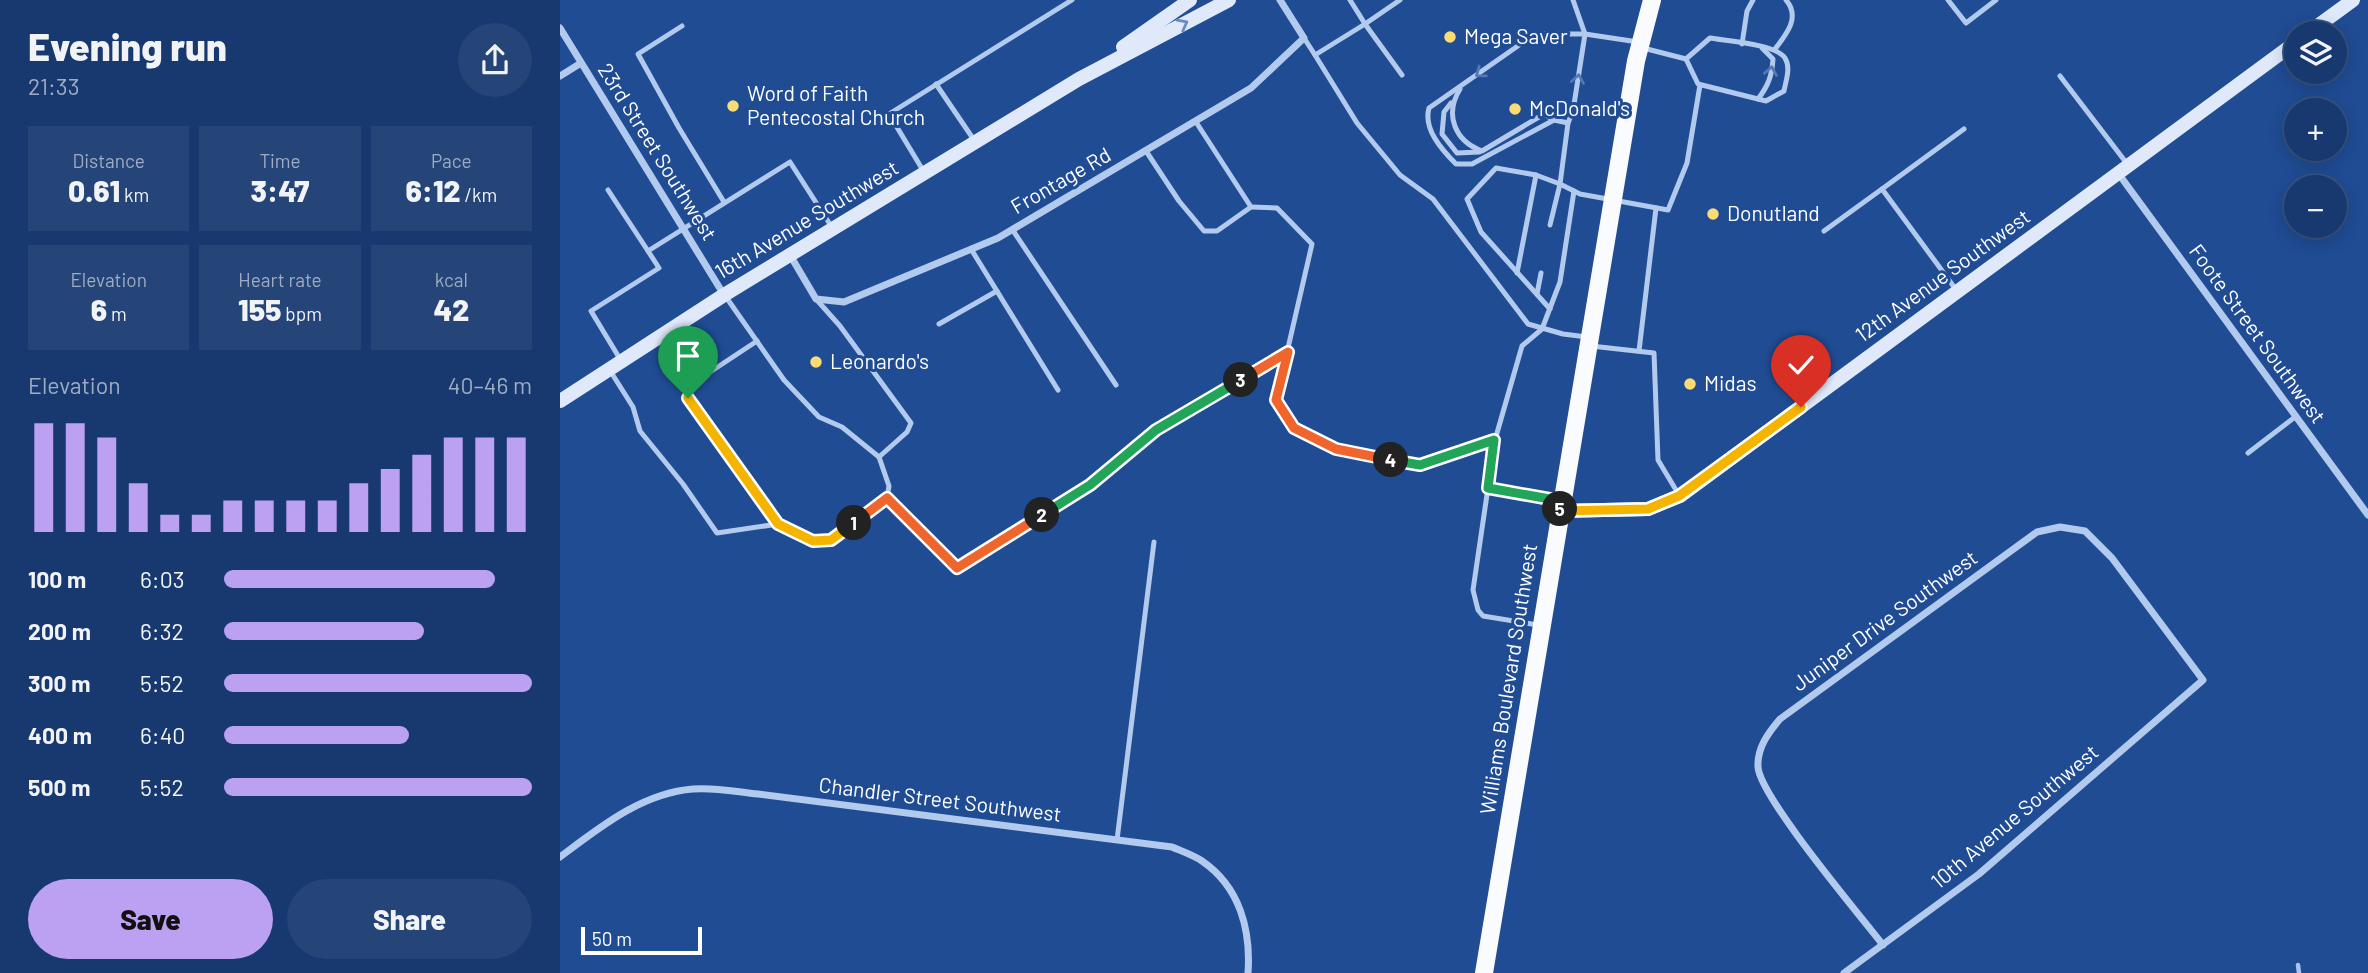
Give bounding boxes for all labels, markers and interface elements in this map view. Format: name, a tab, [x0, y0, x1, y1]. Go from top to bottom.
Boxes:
one-way arrow	[1176, 19, 1188, 32]
map controls	[2284, 21, 2347, 238]
button: layers	[2284, 21, 2347, 84]
text: Evening run	[28, 23, 227, 69]
button: share	[458, 23, 532, 97]
place label: Mega Saver	[1464, 23, 1568, 48]
marker: Mega Saver	[1442, 29, 1458, 45]
street label: 23rd Street Southwest	[594, 58, 723, 244]
one-way arrow	[1475, 65, 1488, 77]
one-way arrow	[1763, 65, 1778, 77]
text: 21:33	[28, 72, 80, 100]
one-way arrow	[1570, 73, 1585, 85]
place label: Word of Faith Pentecostal Church	[747, 80, 925, 129]
place label: McDonald's	[1529, 95, 1630, 120]
marker: Word of Faith Pentecostal Church	[725, 98, 741, 114]
button: +	[2284, 98, 2347, 161]
marker: McDonald's	[1507, 101, 1523, 117]
street label: Frontage Rd	[1006, 141, 1115, 218]
text: Distance	[72, 149, 145, 172]
text: Time	[259, 149, 301, 172]
text: Pace	[431, 149, 472, 172]
street label: 16th Avenue Southwest	[710, 154, 902, 283]
text: 0.61	[68, 172, 120, 208]
text: 3:47	[251, 172, 309, 208]
text: 6:12	[405, 172, 461, 208]
button: −	[2284, 175, 2347, 238]
text: km	[120, 183, 149, 206]
text: /km	[461, 183, 497, 206]
place label: Donutland	[1727, 200, 1820, 225]
street label: 12th Avenue Southwest	[1850, 203, 2034, 347]
marker: Donutland	[1705, 206, 1721, 222]
street label: Foote Street Southwest	[2185, 239, 2332, 428]
text: Elevation	[70, 268, 147, 291]
text: Heart rate	[238, 268, 322, 291]
text: kcal	[435, 268, 468, 291]
text: 6	[91, 291, 107, 327]
text: 155	[238, 291, 282, 327]
text: 42	[433, 291, 469, 327]
text: m	[107, 302, 127, 325]
text: bpm	[282, 302, 322, 325]
pin	[658, 326, 718, 398]
pin	[1771, 335, 1831, 407]
icon: arrive	[669, 337, 707, 375]
icon: check	[1782, 346, 1820, 384]
place label: Leonardo's	[830, 348, 929, 373]
marker: Leonardo's	[808, 354, 824, 370]
pin: 3	[1224, 362, 1258, 398]
text: 3	[1235, 368, 1246, 391]
place label: Midas	[1704, 370, 1757, 395]
text: Elevation	[28, 371, 121, 399]
text: 40–46 m	[448, 371, 532, 399]
marker: Midas	[1682, 376, 1698, 392]
pin: 4	[1374, 442, 1408, 477]
text: 4	[1385, 448, 1396, 471]
pin: 5	[1542, 491, 1578, 526]
text: 5	[1554, 497, 1565, 520]
pin: 2	[1024, 498, 1060, 532]
text: 2	[1036, 503, 1047, 526]
pin: 1	[836, 505, 872, 540]
text: 1	[850, 511, 857, 534]
street label: Williams Boulevard Southwest	[1474, 542, 1541, 816]
street label: Juniper Drive Southwest	[1787, 544, 1982, 695]
text: 100 m	[28, 565, 86, 593]
text: 6:03	[140, 565, 184, 593]
text: 200 m	[28, 617, 91, 645]
text: 6:32	[140, 617, 184, 645]
text: 300 m	[28, 669, 90, 697]
text: 5:52	[140, 669, 184, 697]
text: 400 m	[28, 721, 92, 749]
text: 6:40	[140, 721, 185, 749]
street label: 10th Avenue Southwest	[1925, 739, 2103, 893]
street label: Chandler Street Southwest	[818, 771, 1063, 826]
text: 500 m	[28, 773, 90, 801]
text: 5:52	[140, 773, 184, 801]
button: Save	[28, 879, 273, 959]
button: Share	[287, 879, 532, 959]
scale bar	[581, 924, 702, 956]
text: 50 m	[592, 927, 632, 950]

